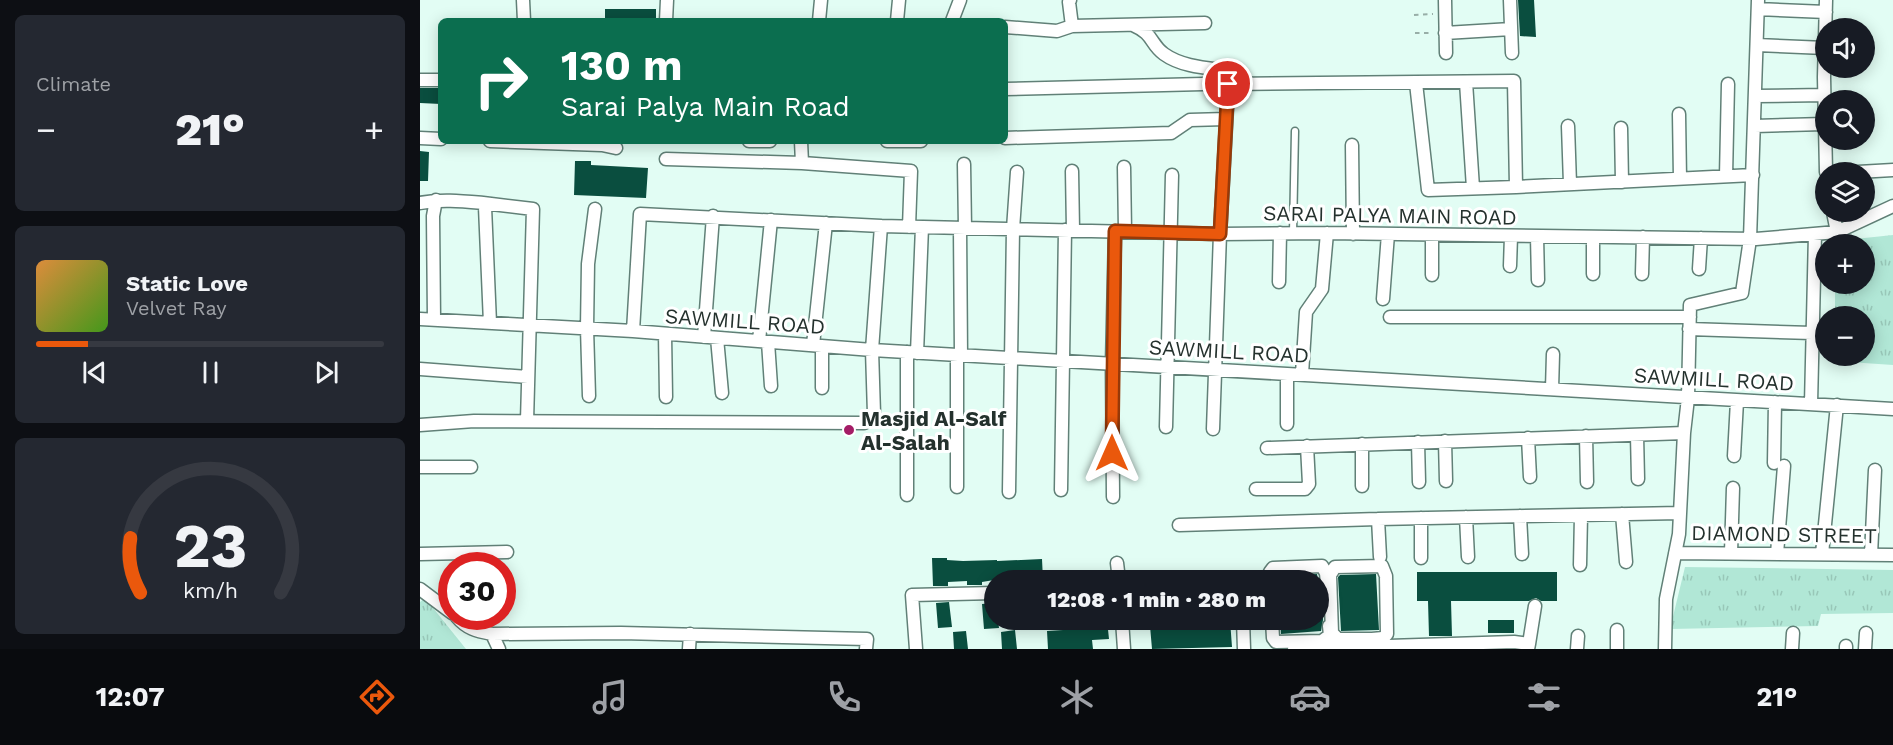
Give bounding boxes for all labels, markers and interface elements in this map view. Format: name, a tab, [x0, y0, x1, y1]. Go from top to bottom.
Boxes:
map controls	[1815, 18, 1875, 366]
button: sound	[1815, 18, 1875, 78]
text: 130 m	[561, 41, 683, 90]
icon: right	[462, 42, 540, 120]
pin	[1202, 58, 1253, 109]
icon: arrive	[1211, 67, 1244, 100]
text: Climate	[36, 72, 111, 96]
button: search	[1815, 90, 1875, 150]
text: Sarai Palya Main Road	[561, 91, 850, 123]
text: 21°	[175, 103, 245, 156]
text: −	[36, 110, 56, 149]
text: +	[364, 110, 384, 149]
button: layers	[1815, 162, 1875, 222]
street label: SARAI PALYA MAIN ROAD	[1263, 200, 1517, 230]
button: +	[1815, 234, 1875, 294]
text: Static Love	[126, 271, 248, 296]
text: Velvet Ray	[126, 296, 227, 320]
street label: SAWMILL ROAD	[664, 303, 826, 339]
button: −	[1815, 306, 1875, 366]
street label: SAWMILL ROAD	[1148, 334, 1310, 368]
icon: previous	[78, 356, 111, 389]
icon: pause	[194, 356, 227, 389]
icon: next	[310, 356, 343, 389]
street label: SAWMILL ROAD	[1633, 362, 1795, 396]
place label: Masjid Al-Salf Al-Salah	[861, 406, 1007, 455]
position arrow	[1080, 421, 1144, 485]
marker: Masjid Al-Salf Al-Salah	[842, 423, 856, 437]
text: 23	[173, 509, 247, 582]
street label: DIAMOND STREET	[1691, 520, 1877, 548]
speed limit sign: 30	[438, 552, 516, 630]
text: km/h	[182, 578, 238, 603]
text: 12:08 · 1 min · 280 m	[1047, 587, 1266, 612]
icon: directions	[356, 676, 398, 718]
icon: music	[589, 676, 631, 718]
icon: phone	[823, 676, 865, 718]
icon: climate	[1056, 676, 1098, 718]
icon: car	[1289, 676, 1331, 718]
icon: filters	[1523, 676, 1565, 718]
text: 12:07	[96, 681, 165, 713]
text: 21°	[1756, 681, 1797, 713]

